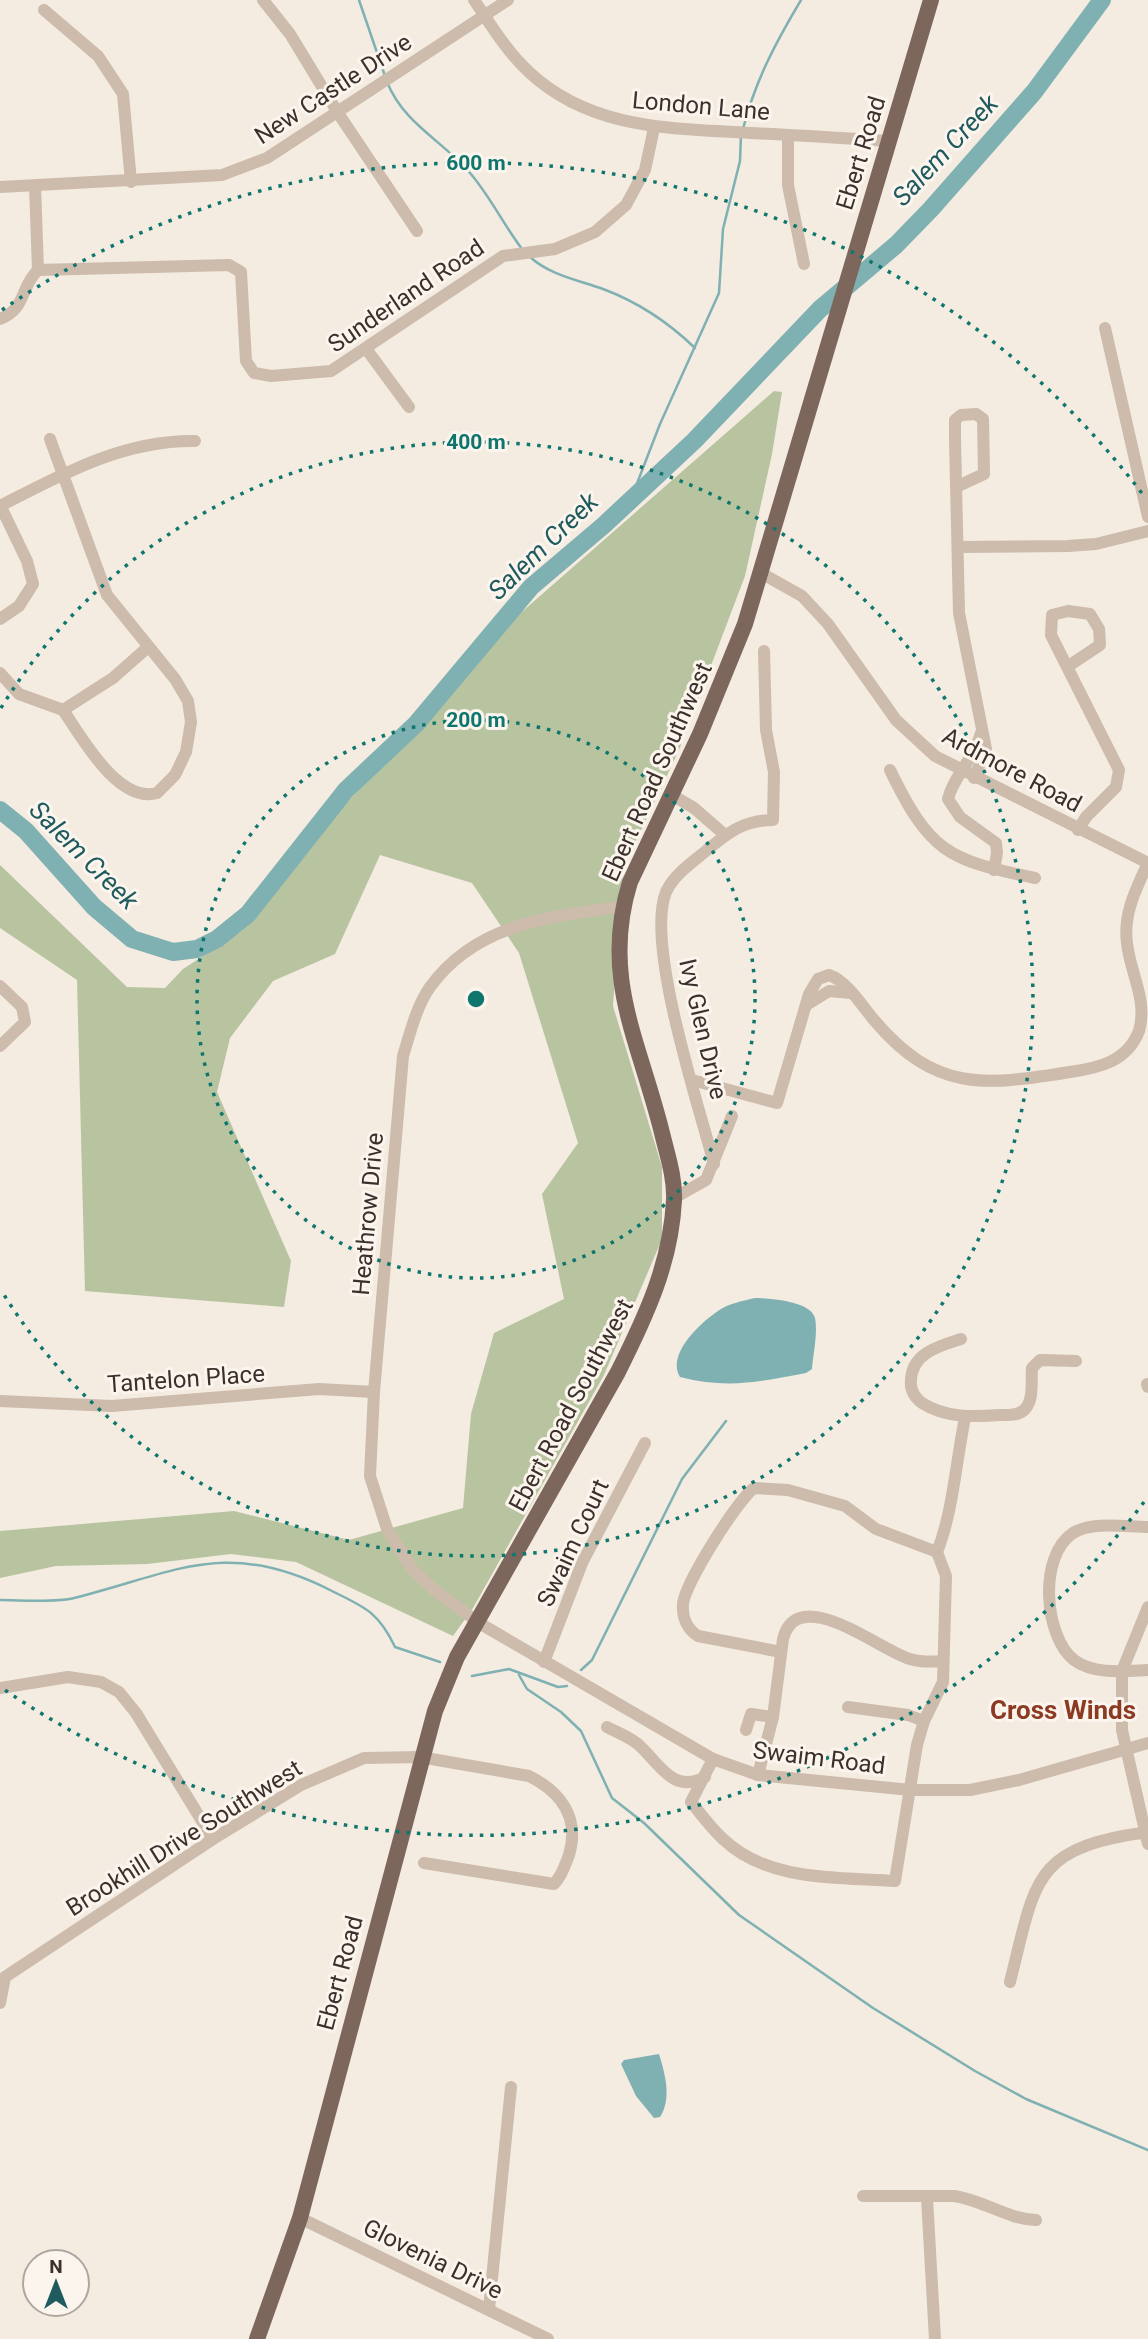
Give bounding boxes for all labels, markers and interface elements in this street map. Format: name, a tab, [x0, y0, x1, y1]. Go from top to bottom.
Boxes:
street label: New Castle Drive	[249, 28, 417, 150]
street label: London Lane	[631, 86, 771, 126]
water label: Salem Creek	[886, 87, 1005, 212]
street label: Ebert Road	[830, 93, 892, 213]
text: 600 m	[446, 151, 506, 175]
street label: Sunderland Road	[323, 234, 489, 358]
text: 400 m	[446, 430, 506, 454]
water label: Salem Creek	[482, 485, 605, 606]
street label: Ebert Road Southwest	[596, 658, 718, 886]
text: 200 m	[446, 708, 506, 732]
street label: Ardmore Road	[938, 722, 1086, 818]
water label: Salem Creek	[24, 795, 145, 916]
street label: Ivy Glen Drive	[673, 956, 733, 1102]
centre of rings	[464, 987, 488, 1011]
street label: Heathrow Drive	[347, 1131, 389, 1297]
street label: Ebert Road Southwest	[503, 1294, 639, 1516]
street label: Tantelon Place	[106, 1360, 266, 1398]
street label: Swaim Court	[531, 1475, 615, 1611]
district label: Cross Winds	[990, 1695, 1136, 1725]
street label: Swaim Road	[751, 1736, 887, 1780]
street label: Brookhill Drive Southwest	[61, 1754, 307, 1922]
street label: Ebert Road	[311, 1913, 369, 2033]
street label: Glovenia Drive	[359, 2213, 507, 2305]
north arrow	[21, 2248, 91, 2318]
text: N	[49, 2255, 63, 2278]

